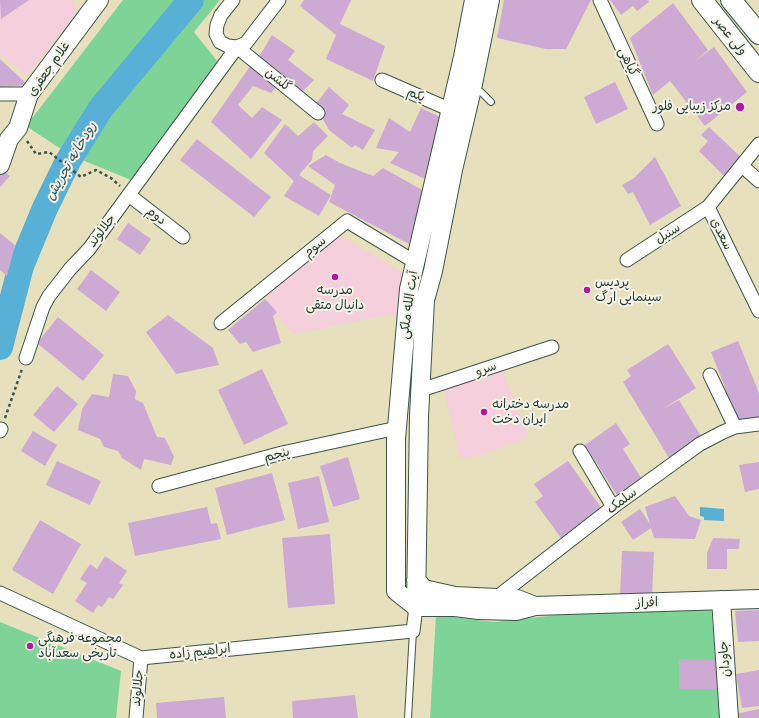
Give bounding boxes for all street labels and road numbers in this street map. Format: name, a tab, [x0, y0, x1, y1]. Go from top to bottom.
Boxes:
street label: ولی عصر	[710, 13, 750, 59]
street label: غلام جعفری	[24, 38, 74, 100]
street label: گیاهی	[615, 45, 641, 79]
street label: گلشن	[262, 65, 294, 95]
street label: یکم	[404, 84, 428, 106]
street label: دوم	[143, 203, 169, 229]
street label: جلالوند	[85, 211, 119, 251]
street label: سعدی	[707, 215, 735, 253]
street label: سنبل	[652, 220, 684, 248]
street label: سوم	[301, 233, 329, 261]
street label: آیت الله ملکی	[396, 270, 422, 340]
street label: سرو	[473, 358, 499, 380]
street label: پنجم	[262, 444, 292, 466]
street label: سلمک	[604, 485, 640, 517]
street label: افراز	[636, 595, 658, 611]
street label: جاودان	[716, 640, 734, 678]
street label: ابراهیم زاده	[168, 641, 232, 663]
street label: جلالوند	[129, 669, 147, 707]

